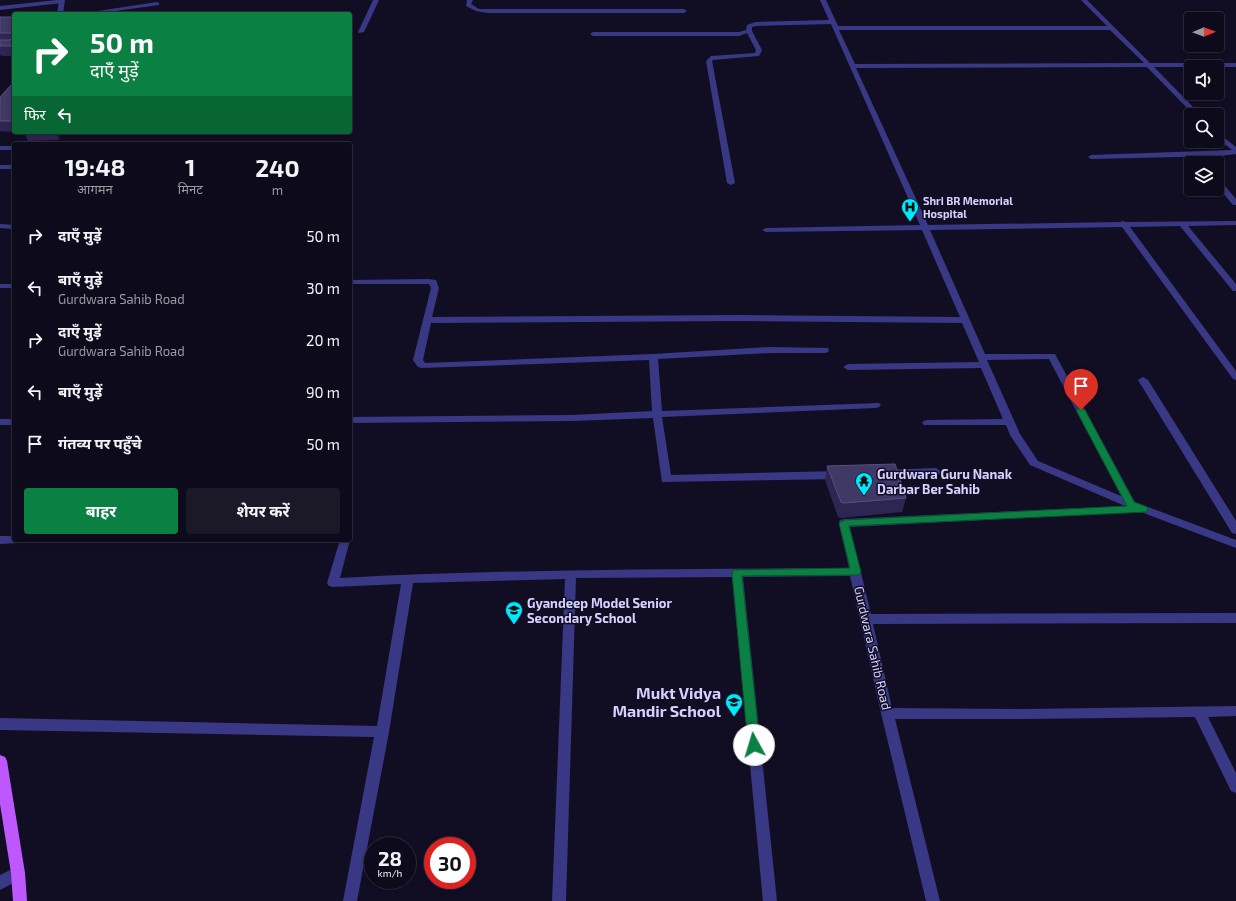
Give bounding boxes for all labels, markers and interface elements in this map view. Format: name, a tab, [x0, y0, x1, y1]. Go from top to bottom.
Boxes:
north arrow	[1184, 12, 1224, 52]
map controls	[1184, 12, 1224, 196]
text: 50 m	[90, 25, 154, 59]
icon: right	[24, 28, 76, 80]
text: दाएँ मुड़ें	[90, 59, 139, 81]
button: sound	[1184, 60, 1224, 100]
icon: left	[54, 104, 76, 126]
text: फिर	[24, 105, 46, 123]
button: search	[1184, 108, 1224, 148]
text: 19:48	[64, 152, 125, 181]
text: 1	[185, 152, 195, 181]
text: 240	[255, 153, 300, 182]
button: layers	[1184, 156, 1224, 196]
text: आगमन	[77, 181, 113, 197]
text: मिनट	[178, 181, 203, 197]
text: m	[272, 182, 283, 198]
place label: Shri BR Memorial Hospital	[923, 194, 1013, 220]
hospital icon: Shri BR Memorial Hospital	[900, 197, 920, 222]
icon: right	[24, 225, 46, 247]
text: दाएँ मुड़ें	[58, 226, 102, 244]
text: 50 m	[306, 227, 340, 245]
text: बाएँ मुड़ें	[58, 270, 102, 288]
icon: left	[24, 277, 46, 299]
text: 30 m	[306, 279, 340, 297]
text: Gurdwara Sahib Road	[58, 291, 185, 307]
text: दाएँ मुड़ें	[58, 322, 102, 340]
icon: right	[24, 329, 46, 351]
text: 20 m	[306, 331, 340, 349]
text: Gurdwara Sahib Road	[58, 343, 185, 359]
pin	[1064, 369, 1098, 410]
icon: arrive	[1070, 375, 1092, 397]
icon: left	[24, 381, 46, 403]
text: बाएँ मुड़ें	[58, 382, 102, 400]
text: 90 m	[306, 383, 340, 401]
icon: arrive	[24, 433, 46, 455]
text: गंतव्य पर पहुँचे	[58, 434, 142, 452]
text: 50 m	[306, 435, 340, 453]
place label: Gurdwara Guru Nanak Darbar Ber Sahib	[877, 466, 1013, 497]
temple icon: Gurdwara Guru Nanak Darbar Ber Sahib	[854, 471, 874, 496]
button: बाहर	[24, 488, 178, 534]
button: शेयर करें	[186, 488, 340, 534]
street label: Gurdwara Sahib Road	[851, 585, 895, 711]
place label: Gyandeep Model Senior Secondary School	[527, 595, 672, 626]
school or university icon: Gyandeep Model Senior Secondary School	[504, 600, 524, 625]
place label: Mukt Vidya Mandir School	[612, 683, 722, 720]
school or university icon: Mukt Vidya Mandir School	[724, 692, 744, 717]
position arrow	[733, 724, 775, 766]
speed limit sign: 30	[424, 837, 476, 889]
text: 28	[378, 846, 402, 870]
text: km/h	[378, 867, 402, 879]

